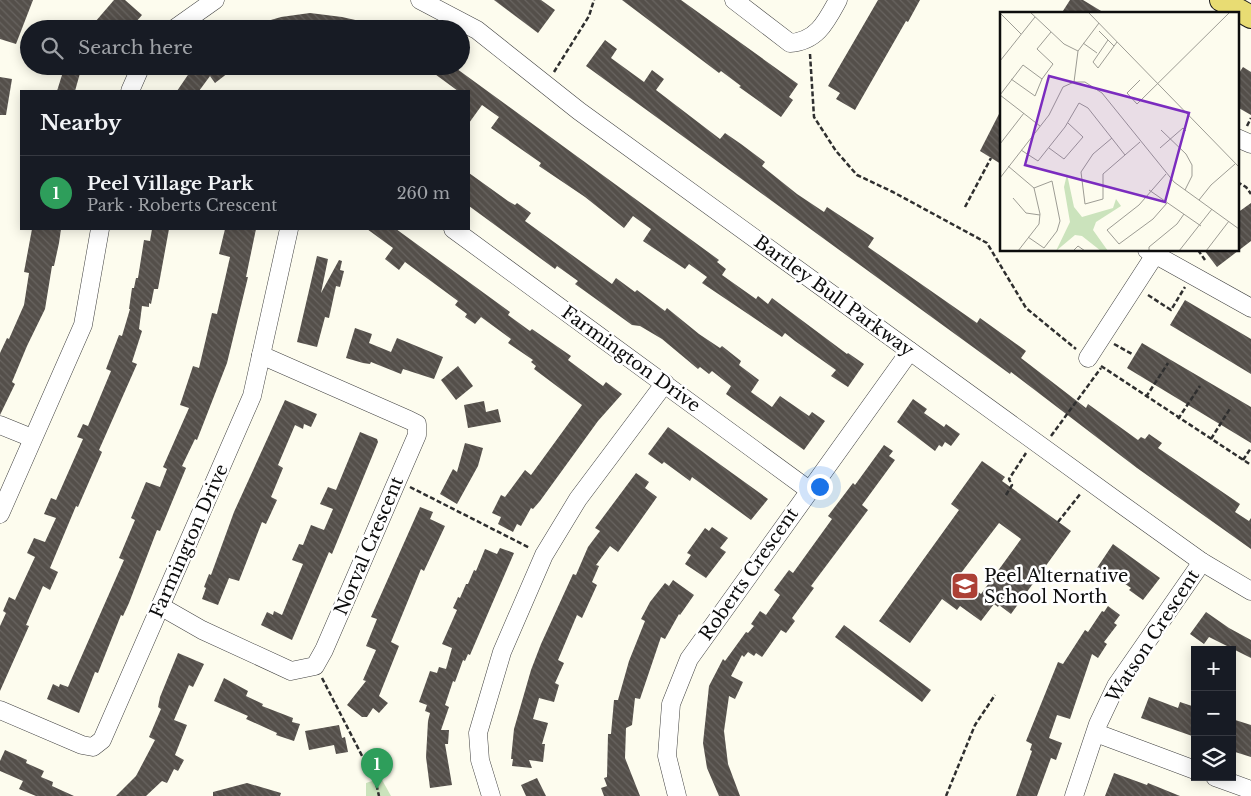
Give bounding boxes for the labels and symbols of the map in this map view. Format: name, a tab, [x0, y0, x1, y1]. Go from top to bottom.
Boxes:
inset map	[1000, 12, 1238, 251]
street label: Bartley Bull Parkway	[750, 231, 918, 362]
street label: Farmington Drive	[557, 301, 705, 417]
street label: Farmington Drive	[145, 461, 233, 621]
street label: Norval Crescent	[330, 473, 408, 619]
your location	[807, 474, 833, 500]
street label: Roberts Crescent	[695, 503, 803, 645]
place label: Peel Alternative School North	[984, 565, 1128, 608]
street label: Watson Crescent	[1101, 565, 1204, 708]
school or university icon: Peel Alternative School North	[950, 571, 980, 601]
pin: 1	[361, 748, 393, 789]

